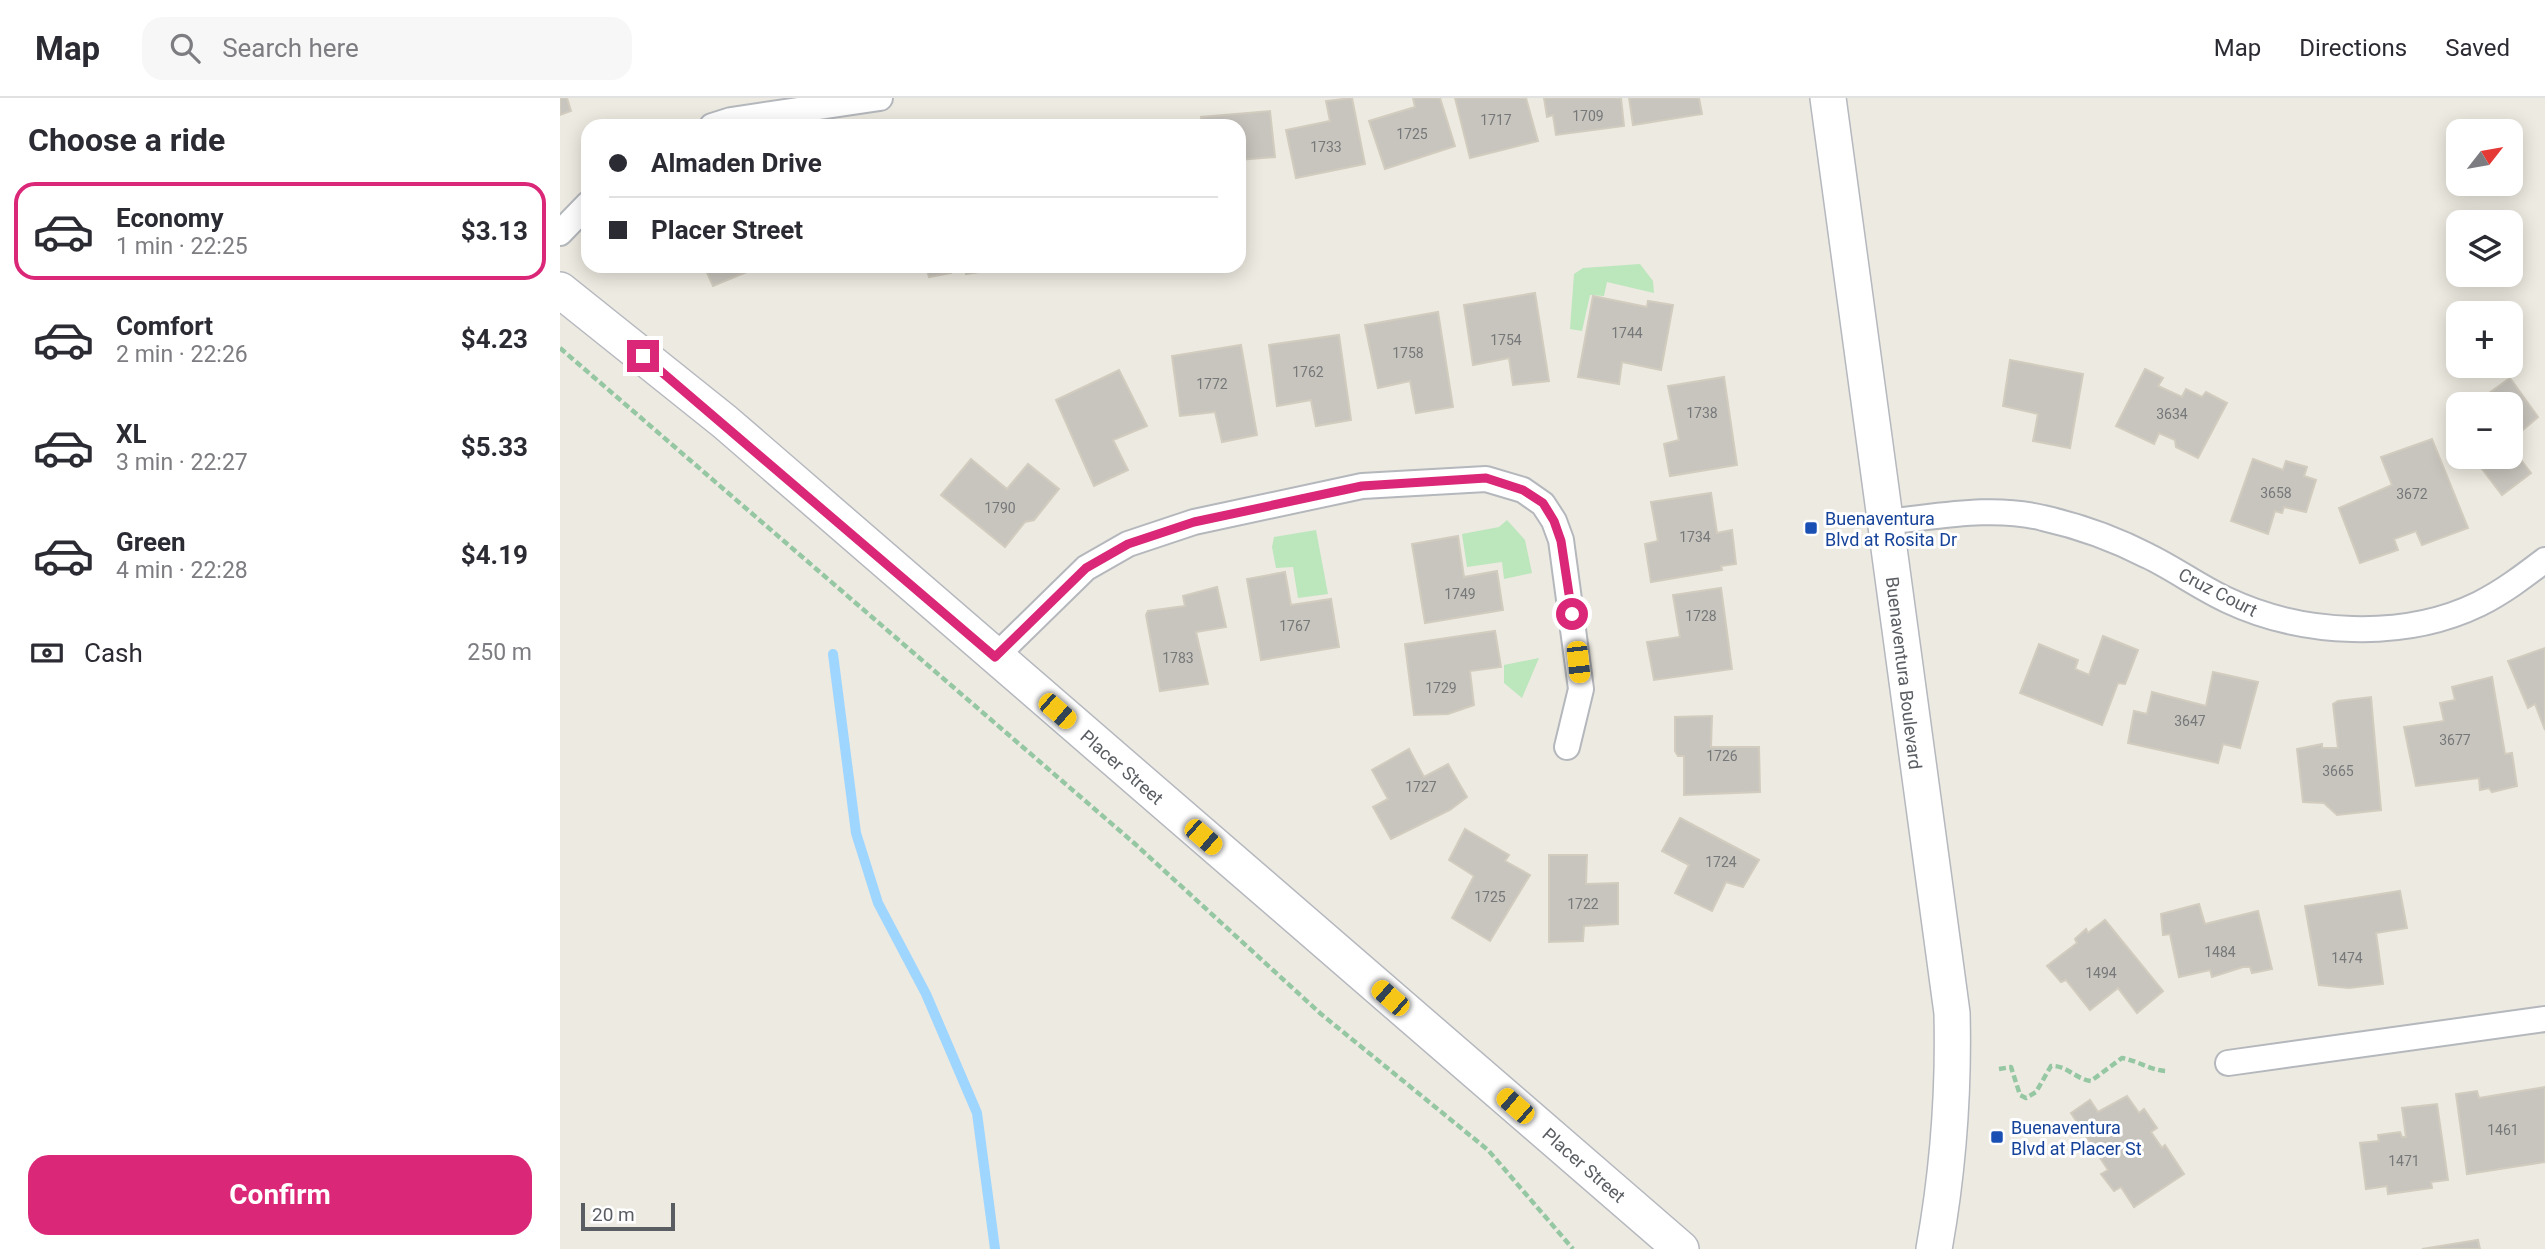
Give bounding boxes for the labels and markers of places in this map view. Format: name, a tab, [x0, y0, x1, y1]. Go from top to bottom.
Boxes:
place label: Buenaventura Blvd at Rosita Dr	[1825, 508, 1957, 550]
marker: Buenaventura Blvd at Rosita Dr	[1803, 520, 1819, 536]
place label: Buenaventura Blvd at Placer St	[2011, 1117, 2142, 1159]
marker: Buenaventura Blvd at Placer St	[1989, 1129, 2005, 1145]

